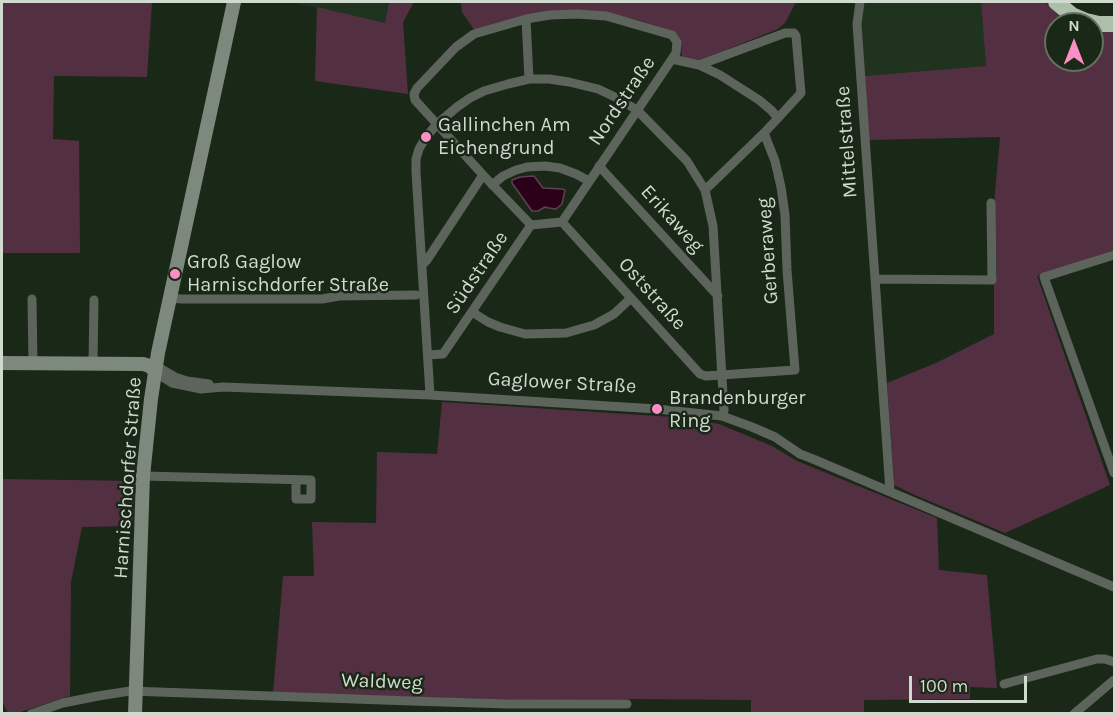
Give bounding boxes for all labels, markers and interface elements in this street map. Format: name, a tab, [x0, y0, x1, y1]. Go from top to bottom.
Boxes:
north arrow	[1044, 12, 1104, 72]
text: N	[1068, 16, 1080, 35]
street label: Nordstraße	[583, 52, 661, 150]
street label: Mittelstraße	[831, 85, 863, 199]
place label: Gallinchen Am Eichengrund	[438, 113, 571, 160]
marker: Gallinchen Am Eichengrund	[419, 130, 433, 144]
street label: Erikaweg	[635, 180, 709, 258]
street label: Gerberaweg	[752, 197, 784, 305]
street label: Südstraße	[441, 227, 513, 319]
place label: Groß Gaglow Harnischdorfer Straße	[187, 250, 389, 297]
street label: Oststraße	[613, 253, 691, 335]
marker: Groß Gaglow Harnischdorfer Straße	[168, 267, 182, 281]
street label: Gaglower Straße	[487, 367, 637, 399]
street label: Harnischdorfer Straße	[109, 376, 147, 580]
place label: Brandenburger Ring	[669, 386, 806, 433]
marker: Brandenburger Ring	[650, 402, 664, 416]
scale bar	[912, 664, 1030, 702]
street label: Waldweg	[341, 669, 423, 695]
text: 100 m	[920, 675, 968, 697]

